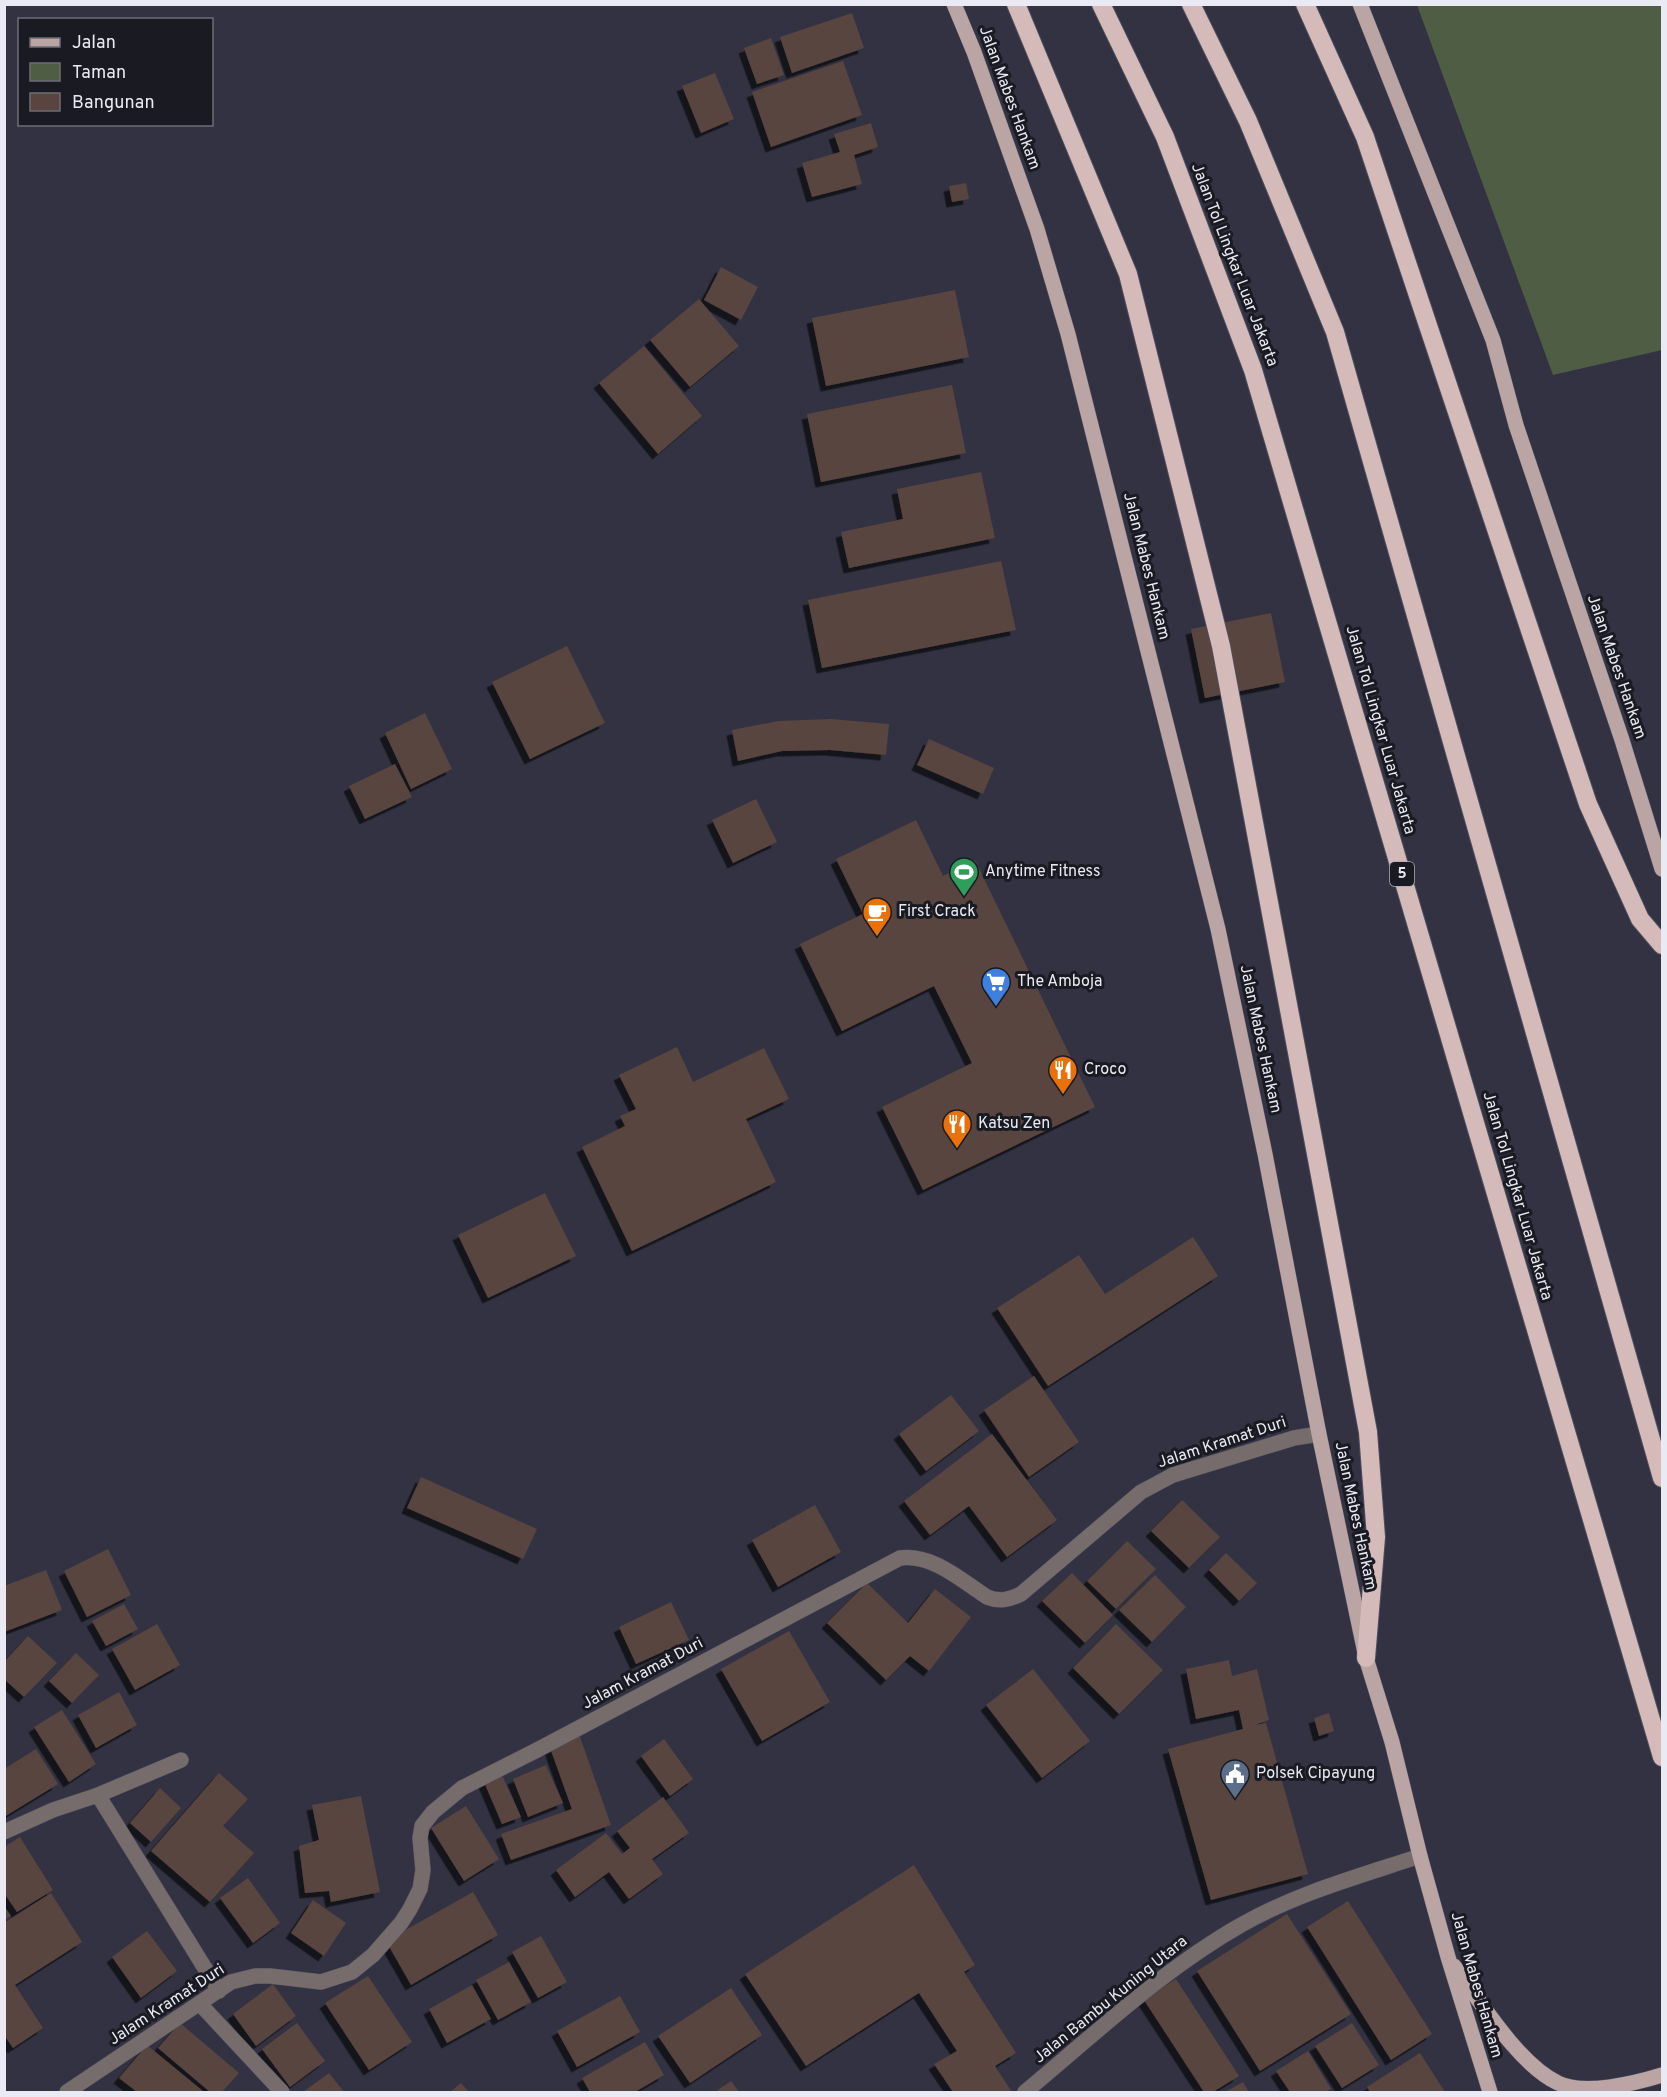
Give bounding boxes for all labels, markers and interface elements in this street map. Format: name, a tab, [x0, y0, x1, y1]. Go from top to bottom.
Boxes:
legend	[18, 18, 213, 126]
street label: Jalan Mabes Hankam	[974, 24, 1044, 172]
text: Jalan	[72, 32, 116, 55]
text: Taman	[72, 62, 126, 85]
text: Bangunan	[72, 92, 155, 115]
street label: Jalan Tol Lingkar Luar Jakarta	[1186, 161, 1282, 369]
street label: Jalan Mabes Hankam	[1118, 490, 1174, 642]
street label: Jalan Mabes Hankam	[1582, 592, 1650, 742]
street label: Jalan Tol Lingkar Luar Jakarta	[1341, 623, 1419, 837]
sports icon: Anytime Fitness	[948, 856, 980, 898]
place label: Anytime Fitness	[985, 862, 1101, 882]
road number: 5	[1390, 862, 1414, 886]
cafe icon: First Crack	[861, 896, 893, 938]
place label: First Crack	[898, 902, 976, 922]
street label: Jalan Mabes Hankam	[1235, 963, 1285, 1115]
supermarket icon: The Amboja	[980, 966, 1012, 1008]
place label: The Amboja	[1017, 972, 1102, 992]
restaurant icon: Croco	[1047, 1054, 1079, 1096]
place label: Croco	[1084, 1060, 1126, 1080]
street label: Jalan Tol Lingkar Luar Jakarta	[1478, 1089, 1556, 1303]
restaurant icon: Katsu Zen	[941, 1108, 973, 1150]
place label: Katsu Zen	[978, 1114, 1050, 1134]
street label: Jalam Kramat Duri	[1155, 1413, 1289, 1473]
street label: Jalan Mabes Hankam	[1330, 1440, 1380, 1592]
street label: Jalam Kramat Duri	[579, 1634, 707, 1714]
public building icon: Polsek Cipayung	[1219, 1758, 1251, 1800]
place label: Polsek Cipayung	[1256, 1764, 1375, 1784]
street label: Jalan Mabes Hankam	[1446, 1910, 1506, 2060]
street label: Jalan Bambu Kuning Utara	[1030, 1932, 1192, 2068]
street label: Jalam Kramat Duri	[105, 1960, 229, 2050]

